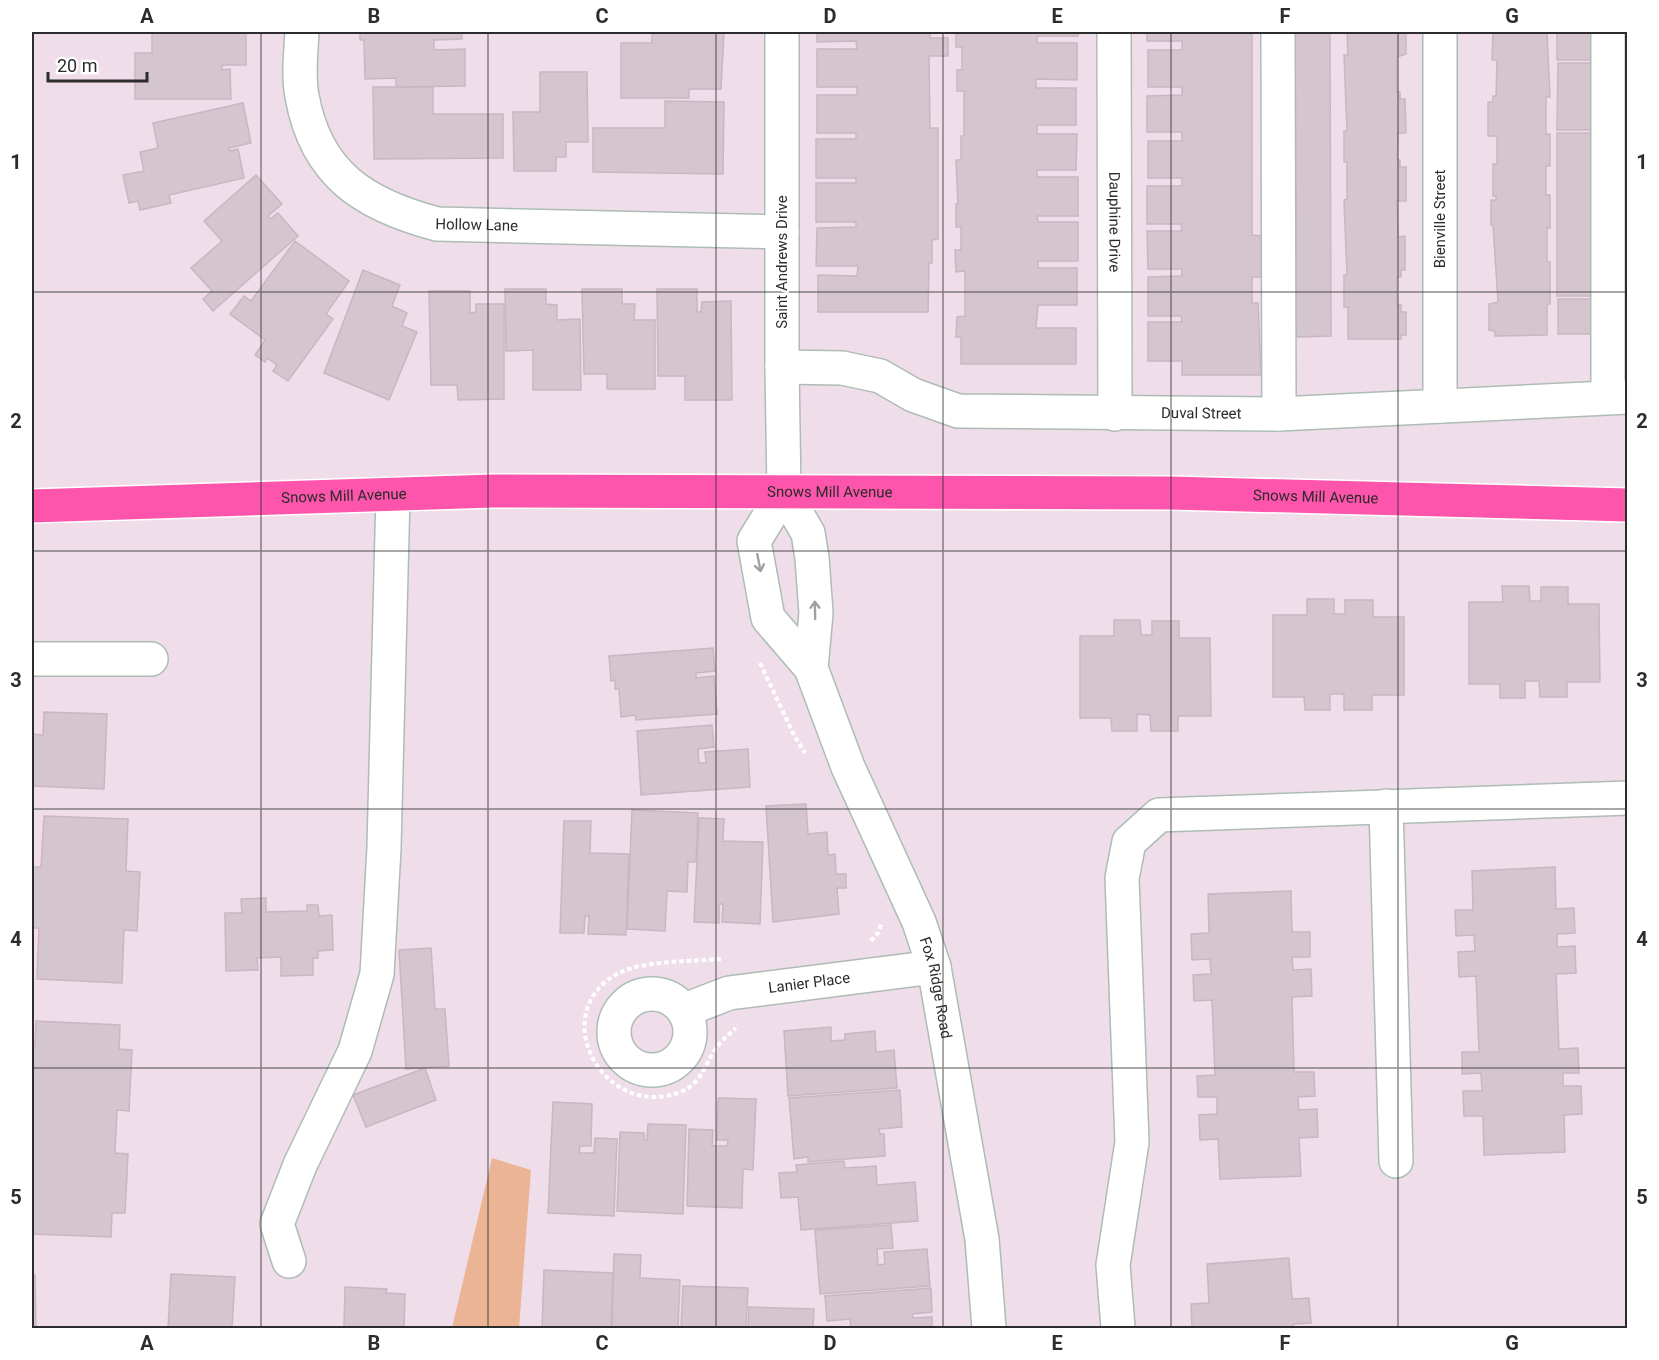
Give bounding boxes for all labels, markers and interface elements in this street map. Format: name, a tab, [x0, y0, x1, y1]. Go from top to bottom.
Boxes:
text: A	[140, 4, 154, 28]
text: B	[368, 4, 380, 28]
text: C	[595, 4, 609, 28]
text: D	[824, 4, 837, 28]
text: E	[1051, 4, 1063, 28]
text: F	[1280, 4, 1291, 28]
text: G	[1505, 4, 1519, 28]
scale bar	[48, 45, 147, 83]
text: 20 m	[57, 55, 97, 76]
text: 1	[10, 150, 22, 174]
text: 1	[1636, 150, 1648, 174]
street label: Bienville Street	[1431, 170, 1449, 268]
street label: Dauphine Drive	[1105, 172, 1124, 272]
street label: Saint Andrews Drive	[773, 195, 791, 329]
street label: Hollow Lane	[435, 215, 518, 235]
street label: Duval Street	[1161, 404, 1242, 423]
text: 2	[10, 409, 22, 433]
text: 2	[1636, 409, 1648, 433]
street label: Snows Mill Avenue	[767, 483, 893, 501]
street label: Snows Mill Avenue	[281, 485, 407, 507]
street label: Snows Mill Avenue	[1253, 486, 1379, 507]
one-way arrow	[754, 552, 765, 572]
one-way arrow	[809, 600, 821, 620]
text: 3	[10, 668, 22, 692]
text: 3	[1636, 668, 1648, 692]
text: 4	[10, 927, 22, 951]
text: 4	[1636, 927, 1648, 951]
street label: Fox Ridge Road	[916, 935, 955, 1040]
street label: Lanier Place	[767, 969, 851, 997]
text: 5	[10, 1185, 22, 1209]
text: 5	[1636, 1185, 1648, 1209]
text: A	[140, 1331, 154, 1355]
text: B	[368, 1331, 380, 1355]
text: C	[595, 1331, 609, 1355]
text: D	[824, 1331, 837, 1355]
text: E	[1051, 1331, 1063, 1355]
text: F	[1280, 1331, 1291, 1355]
text: G	[1505, 1331, 1519, 1355]

